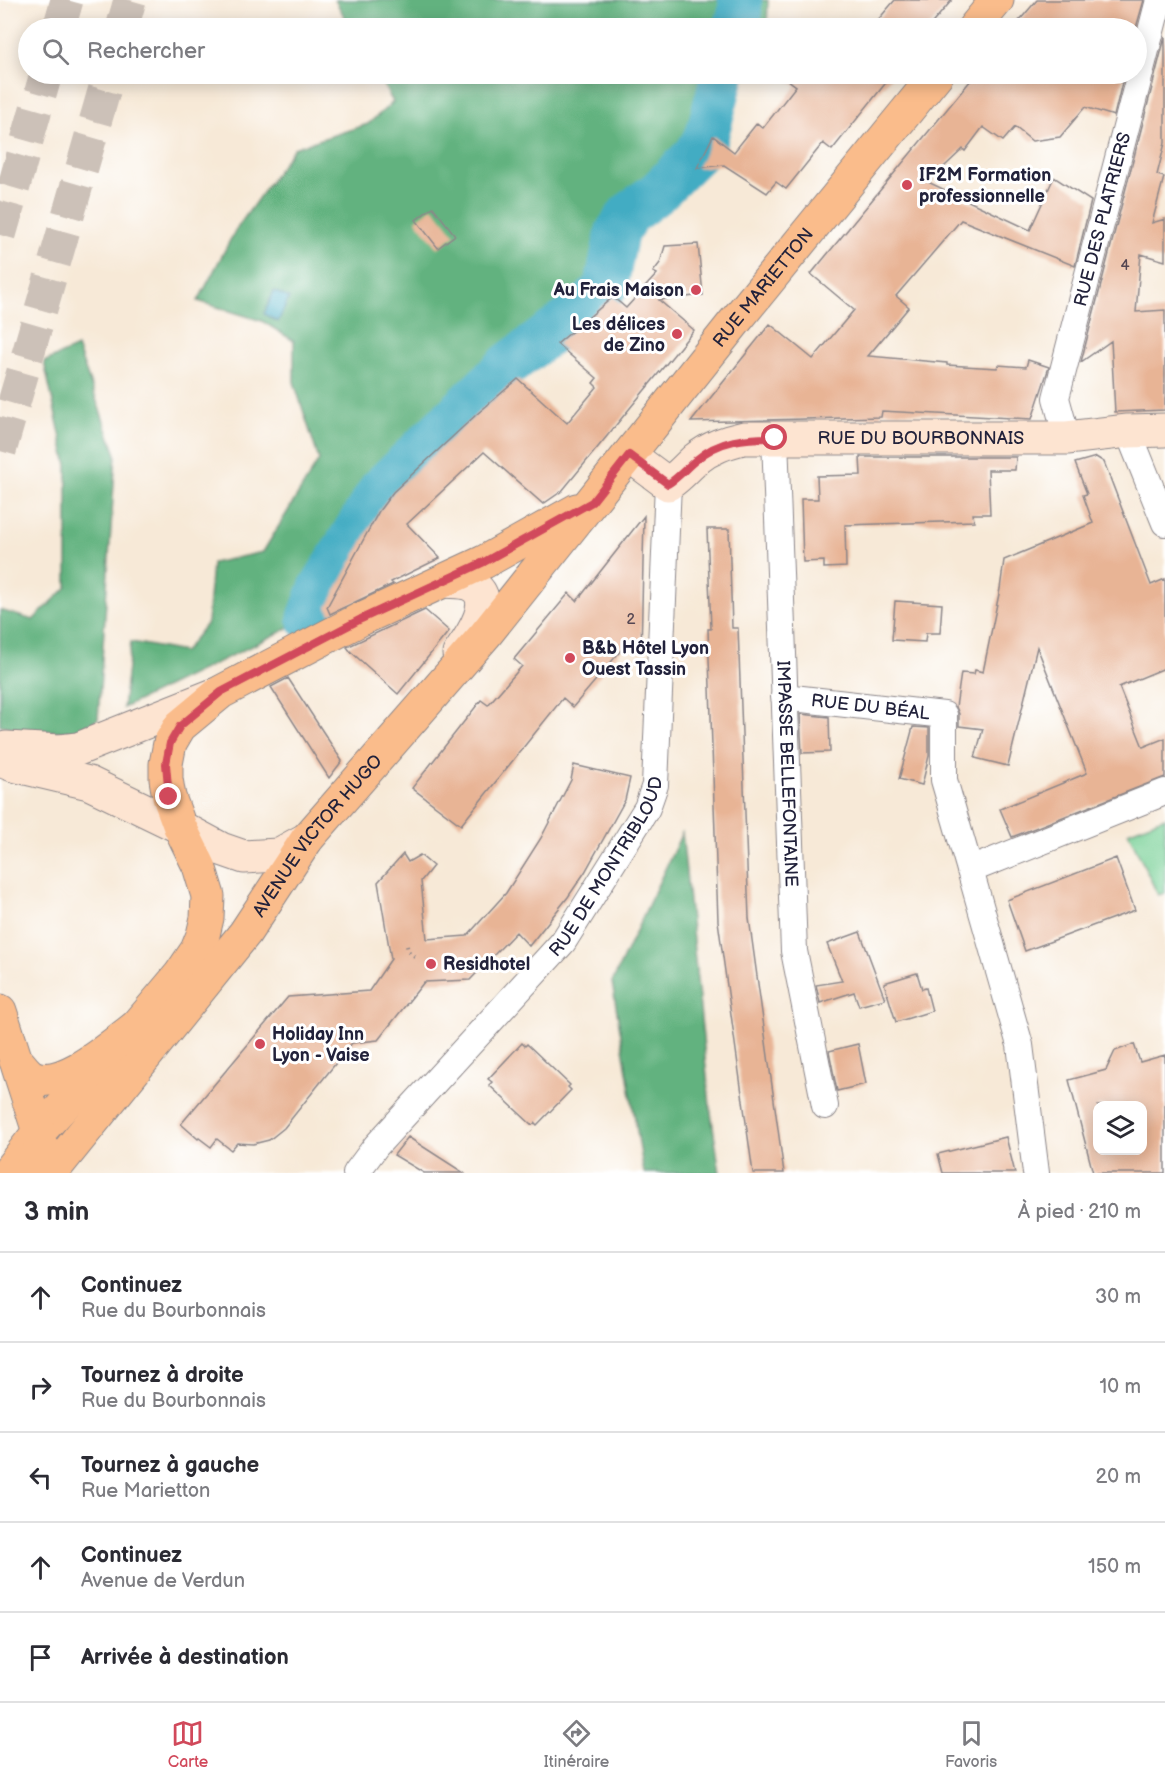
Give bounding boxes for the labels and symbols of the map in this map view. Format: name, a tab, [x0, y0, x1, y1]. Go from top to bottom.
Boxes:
street label: RUE DES PLATRIERS	[1070, 130, 1135, 309]
place label: IF2M Formation professionnelle	[919, 165, 1051, 207]
marker: IF2M Formation professionnelle	[900, 178, 914, 192]
street label: RUE MARIETTON	[708, 224, 818, 351]
house number: 4	[1120, 256, 1130, 275]
place label: Au Frais Maison	[553, 280, 684, 301]
marker: Au Frais Maison	[689, 283, 703, 297]
place label: Les délices de Zino	[572, 314, 665, 356]
marker: Les délices de Zino	[670, 327, 684, 341]
route start	[761, 424, 787, 450]
street label: RUE DU BOURBONNAIS	[818, 428, 1024, 449]
house number: 2	[627, 610, 636, 629]
place label: B&b Hôtel Lyon Ouest Tassin	[582, 638, 709, 680]
marker: B&b Hôtel Lyon Ouest Tassin	[563, 651, 577, 665]
street label: IMPASSE BELLEFONTAINE	[773, 660, 802, 888]
street label: RUE DU BÉAL	[810, 690, 931, 724]
street label: AVENUE VICTOR HUGO	[248, 750, 386, 921]
street label: RUE DE MONTRIBLOUD	[545, 776, 666, 961]
route end	[155, 783, 181, 809]
place label: Residhotel	[443, 954, 530, 975]
marker: Residhotel	[424, 957, 438, 971]
place label: Holiday Inn Lyon - Vaise	[272, 1024, 370, 1066]
marker: Holiday Inn Lyon - Vaise	[253, 1037, 267, 1051]

